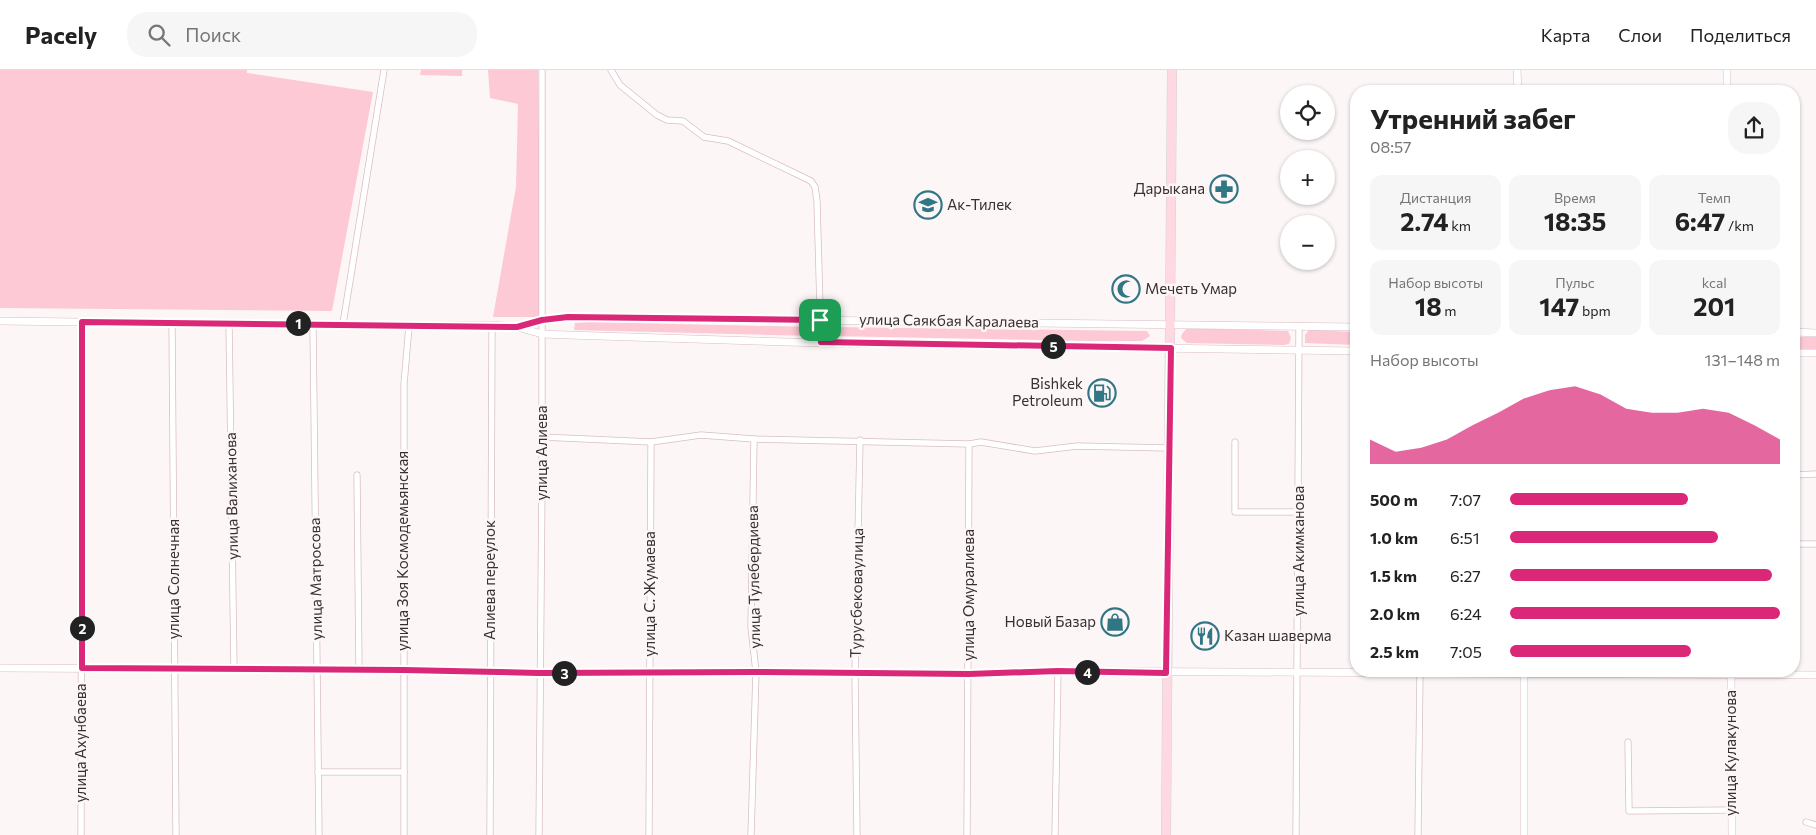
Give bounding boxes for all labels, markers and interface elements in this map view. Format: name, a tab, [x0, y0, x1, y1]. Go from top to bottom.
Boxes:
search box	[127, 12, 477, 57]
text: Pacely	[25, 20, 97, 49]
icon: search	[145, 21, 173, 49]
text: Поиск	[185, 23, 241, 46]
text: Карта	[1541, 24, 1590, 46]
text: Слои	[1618, 24, 1662, 46]
text: Поделиться	[1690, 24, 1791, 46]
map controls	[1280, 85, 1335, 270]
button: locate	[1280, 85, 1335, 140]
text: Утренний забег	[1370, 101, 1576, 135]
button: share	[1728, 102, 1780, 154]
text: 08:57	[1370, 137, 1412, 156]
button: +	[1280, 150, 1335, 205]
pharmacy icon: Дарыкана	[1209, 174, 1239, 204]
place label: Дарыкана	[1134, 179, 1205, 197]
text: Дистанция	[1400, 189, 1471, 206]
text: Время	[1554, 189, 1596, 206]
text: Темп	[1698, 189, 1731, 206]
school or university icon: Ак-Тилек	[913, 190, 943, 220]
place label: Ак-Тилек	[947, 195, 1012, 213]
text: 2.74	[1400, 206, 1449, 236]
text: 18:35	[1544, 206, 1606, 236]
text: 6:47	[1675, 206, 1725, 236]
button: −	[1280, 215, 1335, 270]
text: km	[1449, 217, 1471, 234]
text: /km	[1725, 217, 1754, 234]
mosque icon: Мечеть Умар	[1111, 274, 1141, 304]
text: Набор высоты	[1388, 274, 1483, 291]
text: Пульс	[1555, 274, 1595, 291]
text: kcal	[1702, 274, 1727, 291]
place label: Мечеть Умар	[1145, 279, 1237, 297]
text: 18	[1415, 291, 1442, 321]
text: 147	[1539, 291, 1579, 321]
text: 201	[1693, 291, 1735, 321]
pin	[799, 299, 841, 341]
text: m	[1442, 302, 1457, 319]
text: bpm	[1579, 302, 1611, 319]
icon: arrive	[806, 306, 834, 334]
street label: улица Саякбая Каралаева	[859, 309, 1039, 331]
pin: 1	[286, 310, 310, 336]
text: 1	[295, 315, 302, 332]
pin: 5	[1040, 334, 1066, 358]
text: 5	[1049, 338, 1058, 355]
text: Набор высоты	[1370, 350, 1479, 369]
text: 131–148 m	[1705, 350, 1780, 369]
place label: Bishkek Petroleum	[1012, 374, 1083, 409]
fuel station icon: Bishkek Petroleum	[1087, 378, 1117, 408]
street label: улица Алиева	[532, 405, 550, 501]
street label: улица Валиханова	[221, 432, 241, 560]
street label: улица Зоя Космодемьянская	[393, 451, 411, 651]
street label: улица Акимканова	[1289, 486, 1307, 616]
text: 500 m	[1370, 490, 1418, 509]
text: 7:07	[1450, 490, 1481, 509]
street label: улица Тулебердиева	[743, 505, 763, 649]
street label: улица Матросова	[305, 517, 325, 641]
street label: улица Солнечная	[164, 519, 182, 639]
street label: Алиева переулок	[480, 520, 498, 640]
street label: Турусбековаулица	[846, 528, 866, 658]
text: 1.0 km	[1370, 528, 1418, 547]
text: 6:51	[1450, 528, 1480, 547]
street label: улица Омуралиева	[959, 529, 977, 661]
street label: улица С. Жумаева	[640, 531, 658, 657]
text: 1.5 km	[1370, 566, 1417, 585]
text: 6:27	[1450, 566, 1481, 585]
text: 2.0 km	[1370, 604, 1420, 623]
text: 6:24	[1450, 604, 1482, 623]
shop icon: Новый Базар	[1100, 607, 1130, 637]
place label: Новый Базар	[1005, 612, 1096, 630]
pin: 2	[70, 616, 94, 640]
text: 2	[79, 620, 86, 637]
restaurant icon: Казан шаверма	[1190, 621, 1220, 651]
place label: Казан шаверма	[1224, 626, 1332, 644]
text: 2.5 km	[1370, 642, 1419, 661]
text: 7:05	[1450, 642, 1482, 661]
pin: 3	[552, 660, 576, 686]
pin: 4	[1074, 660, 1100, 684]
text: 4	[1083, 664, 1092, 681]
text: 3	[560, 665, 569, 682]
street label: улица Ахунбаева	[71, 683, 89, 803]
street label: улица Кулакунова	[1721, 690, 1739, 816]

